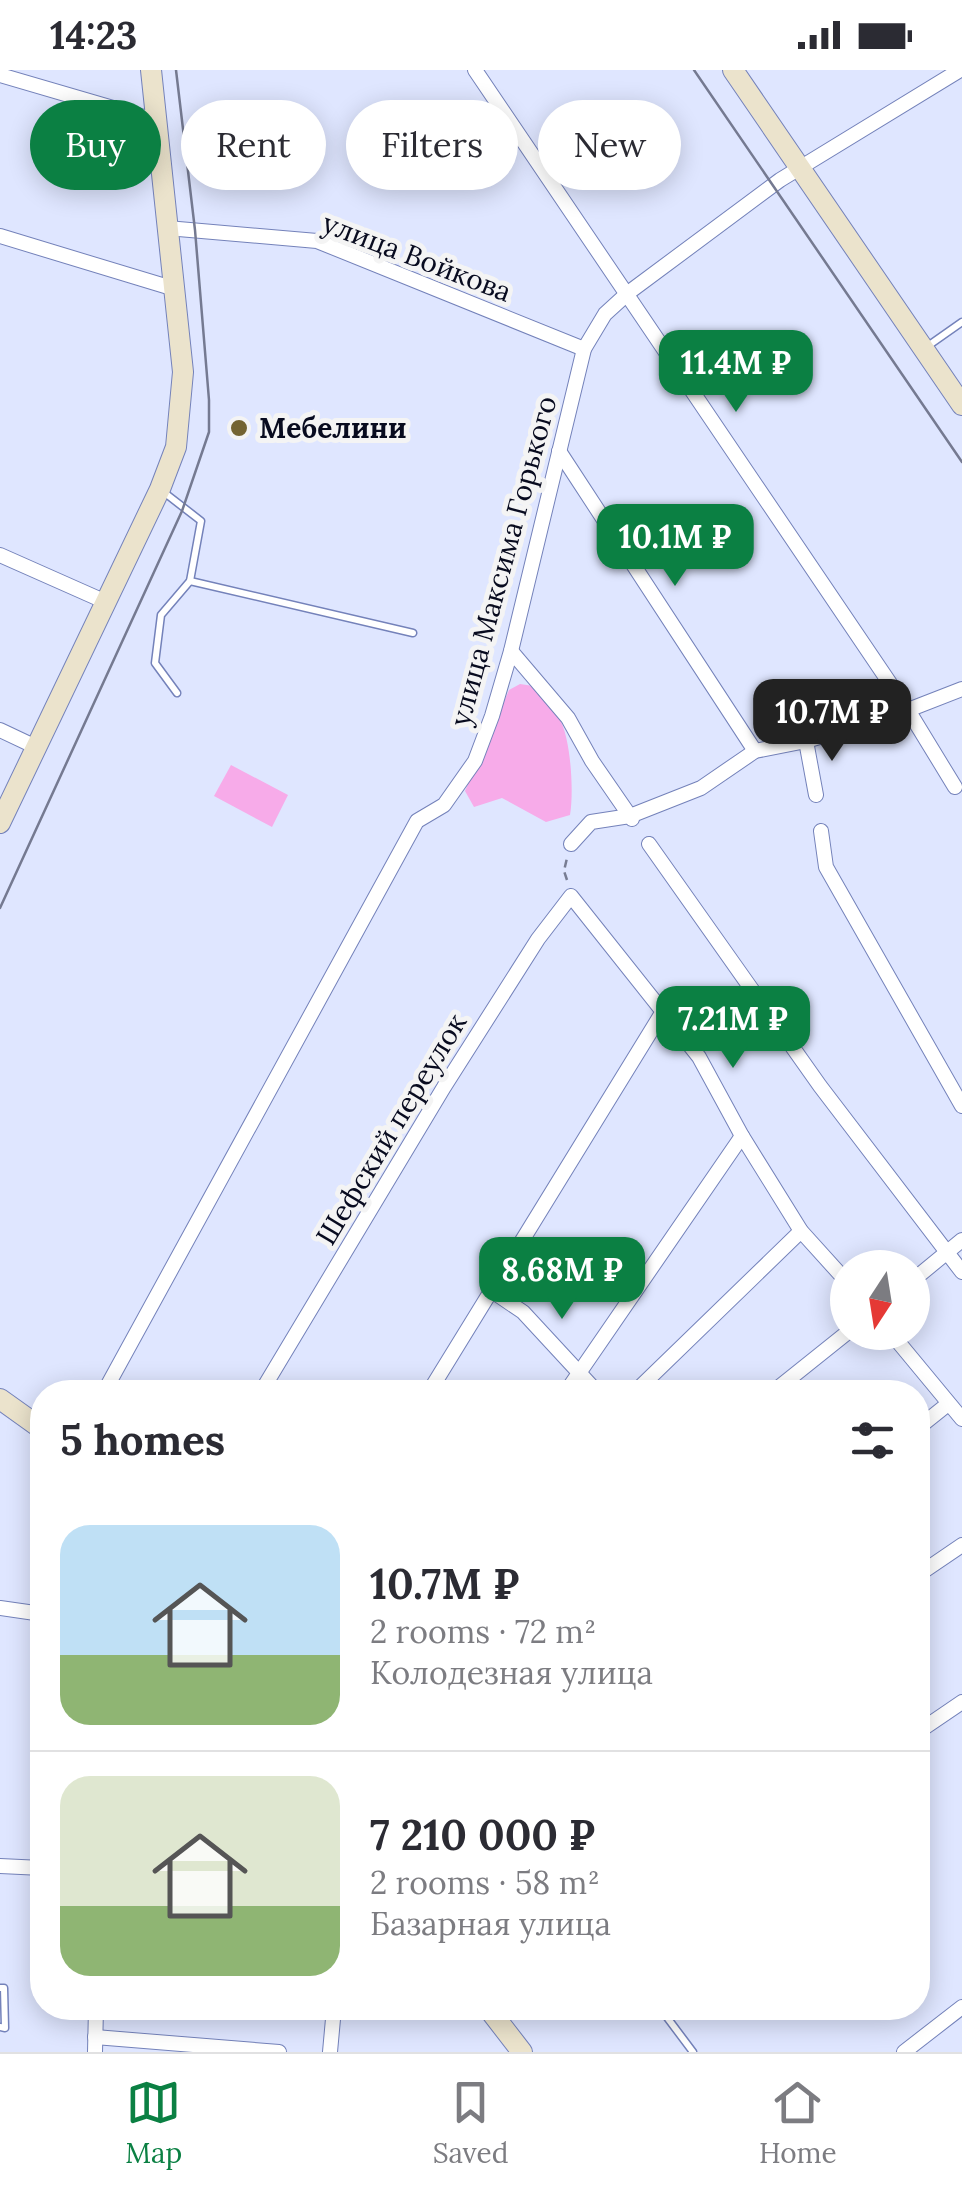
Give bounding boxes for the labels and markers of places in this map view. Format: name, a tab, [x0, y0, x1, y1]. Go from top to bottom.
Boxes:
pin: 11.4M ₽	[644, 330, 828, 415]
place label: Мебелини	[259, 410, 406, 446]
marker: Мебелини	[228, 417, 250, 439]
pin: 10.1M ₽	[583, 504, 767, 589]
pin: 10.7M ₽	[740, 679, 924, 764]
pin: 7.21M ₽	[641, 986, 825, 1071]
pin: 8.68M ₽	[470, 1237, 654, 1322]

